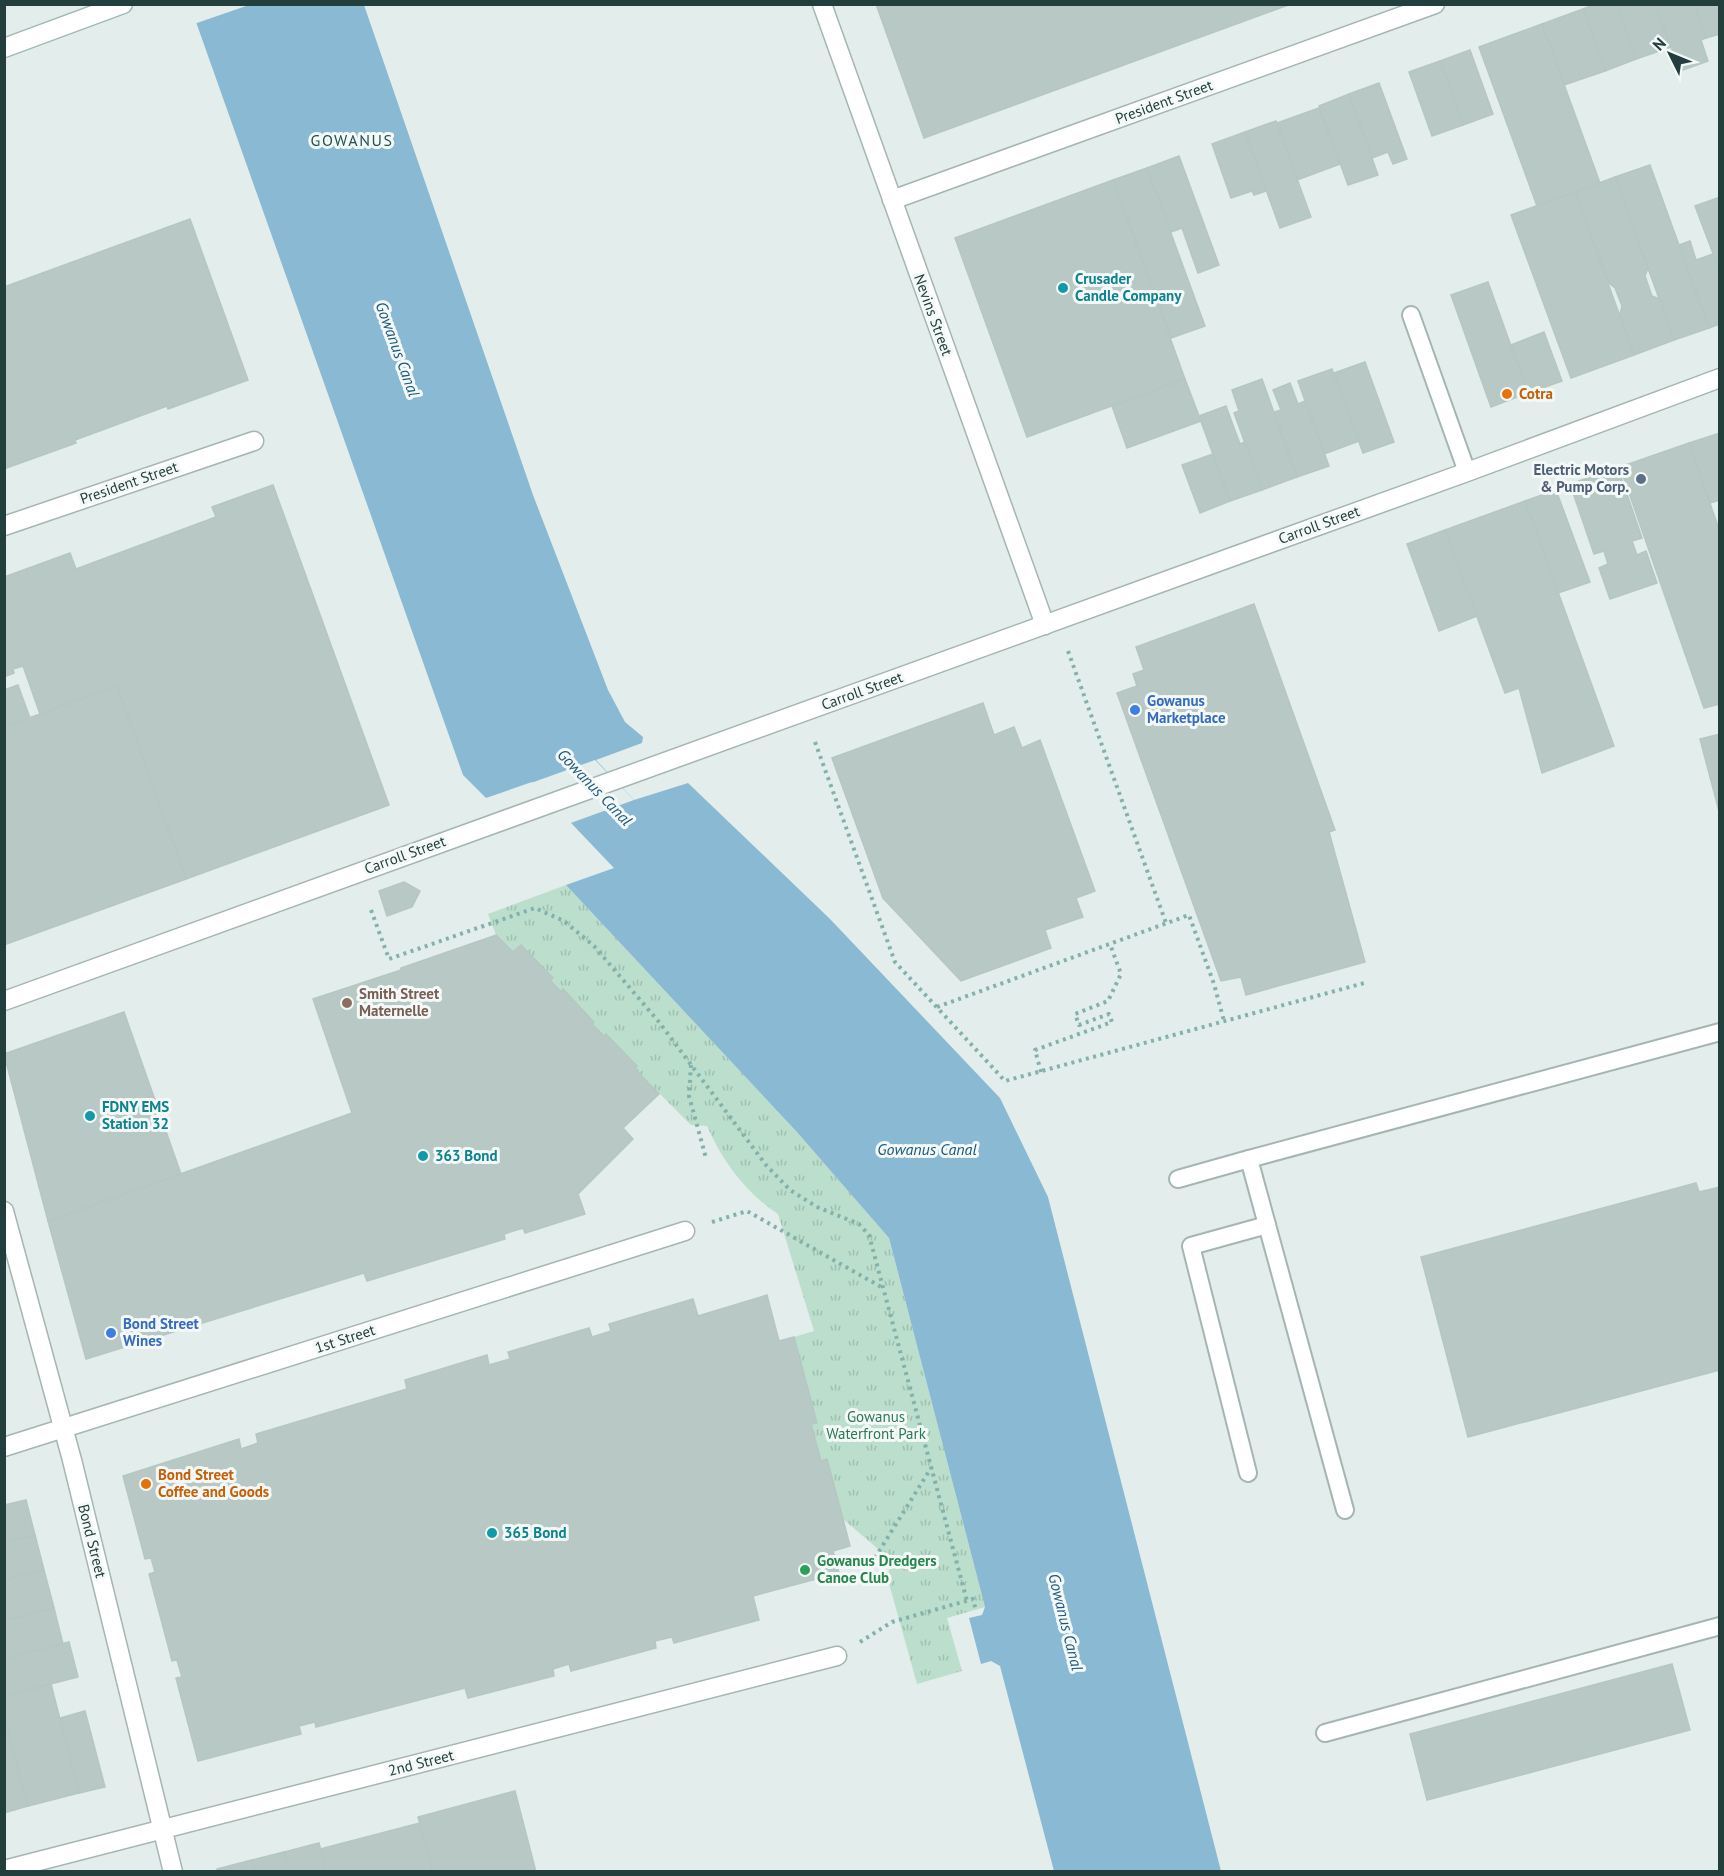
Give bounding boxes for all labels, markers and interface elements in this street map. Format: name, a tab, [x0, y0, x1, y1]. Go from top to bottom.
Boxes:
north arrow	[1640, 24, 1700, 84]
text: N	[1648, 33, 1670, 54]
street label: President Street	[1113, 75, 1215, 128]
district label: GOWANUS	[311, 130, 393, 150]
place label: Crusader Candle Company	[1075, 269, 1182, 305]
street label: Nevins Street	[910, 271, 957, 358]
marker: Crusader Candle Company	[1056, 281, 1070, 295]
water label: Gowanus Canal	[372, 299, 425, 400]
place label: Cotra	[1519, 384, 1553, 403]
marker: Cotra	[1500, 387, 1514, 401]
street label: President Street	[77, 457, 180, 508]
place label: Electric Motors & Pump Corp.	[1533, 460, 1629, 496]
marker: Electric Motors & Pump Corp.	[1634, 472, 1648, 486]
street label: Carroll Street	[1276, 501, 1362, 548]
street label: Carroll Street	[819, 667, 905, 714]
place label: Gowanus Marketplace	[1147, 691, 1226, 727]
marker: Gowanus Marketplace	[1128, 703, 1142, 717]
water label: Gowanus Canal	[553, 744, 637, 830]
street label: Carroll Street	[362, 831, 448, 878]
place label: Smith Street Maternelle	[359, 984, 440, 1020]
marker: Smith Street Maternelle	[340, 996, 354, 1010]
place label: FDNY EMS Station 32	[102, 1097, 169, 1133]
marker: FDNY EMS Station 32	[83, 1109, 97, 1123]
water label: Gowanus Canal	[877, 1139, 977, 1159]
place label: 363 Bond	[435, 1146, 498, 1165]
marker: 363 Bond	[416, 1149, 430, 1163]
place label: Bond Street Wines	[123, 1314, 200, 1350]
street label: 1st Street	[312, 1320, 377, 1357]
marker: Bond Street Wines	[104, 1326, 118, 1340]
park label: Gowanus Waterfront Park	[826, 1407, 927, 1443]
place label: Bond Street Coffee and Goods	[158, 1465, 269, 1501]
marker: Bond Street Coffee and Goods	[139, 1477, 153, 1491]
street label: Bond Street	[74, 1502, 111, 1580]
place label: 365 Bond	[504, 1523, 567, 1542]
marker: 365 Bond	[485, 1526, 499, 1540]
place label: Gowanus Dredgers Canoe Club	[817, 1551, 937, 1587]
marker: Gowanus Dredgers Canoe Club	[798, 1563, 812, 1577]
water label: Gowanus Canal	[1044, 1571, 1088, 1673]
street label: 2nd Street	[386, 1745, 456, 1780]

